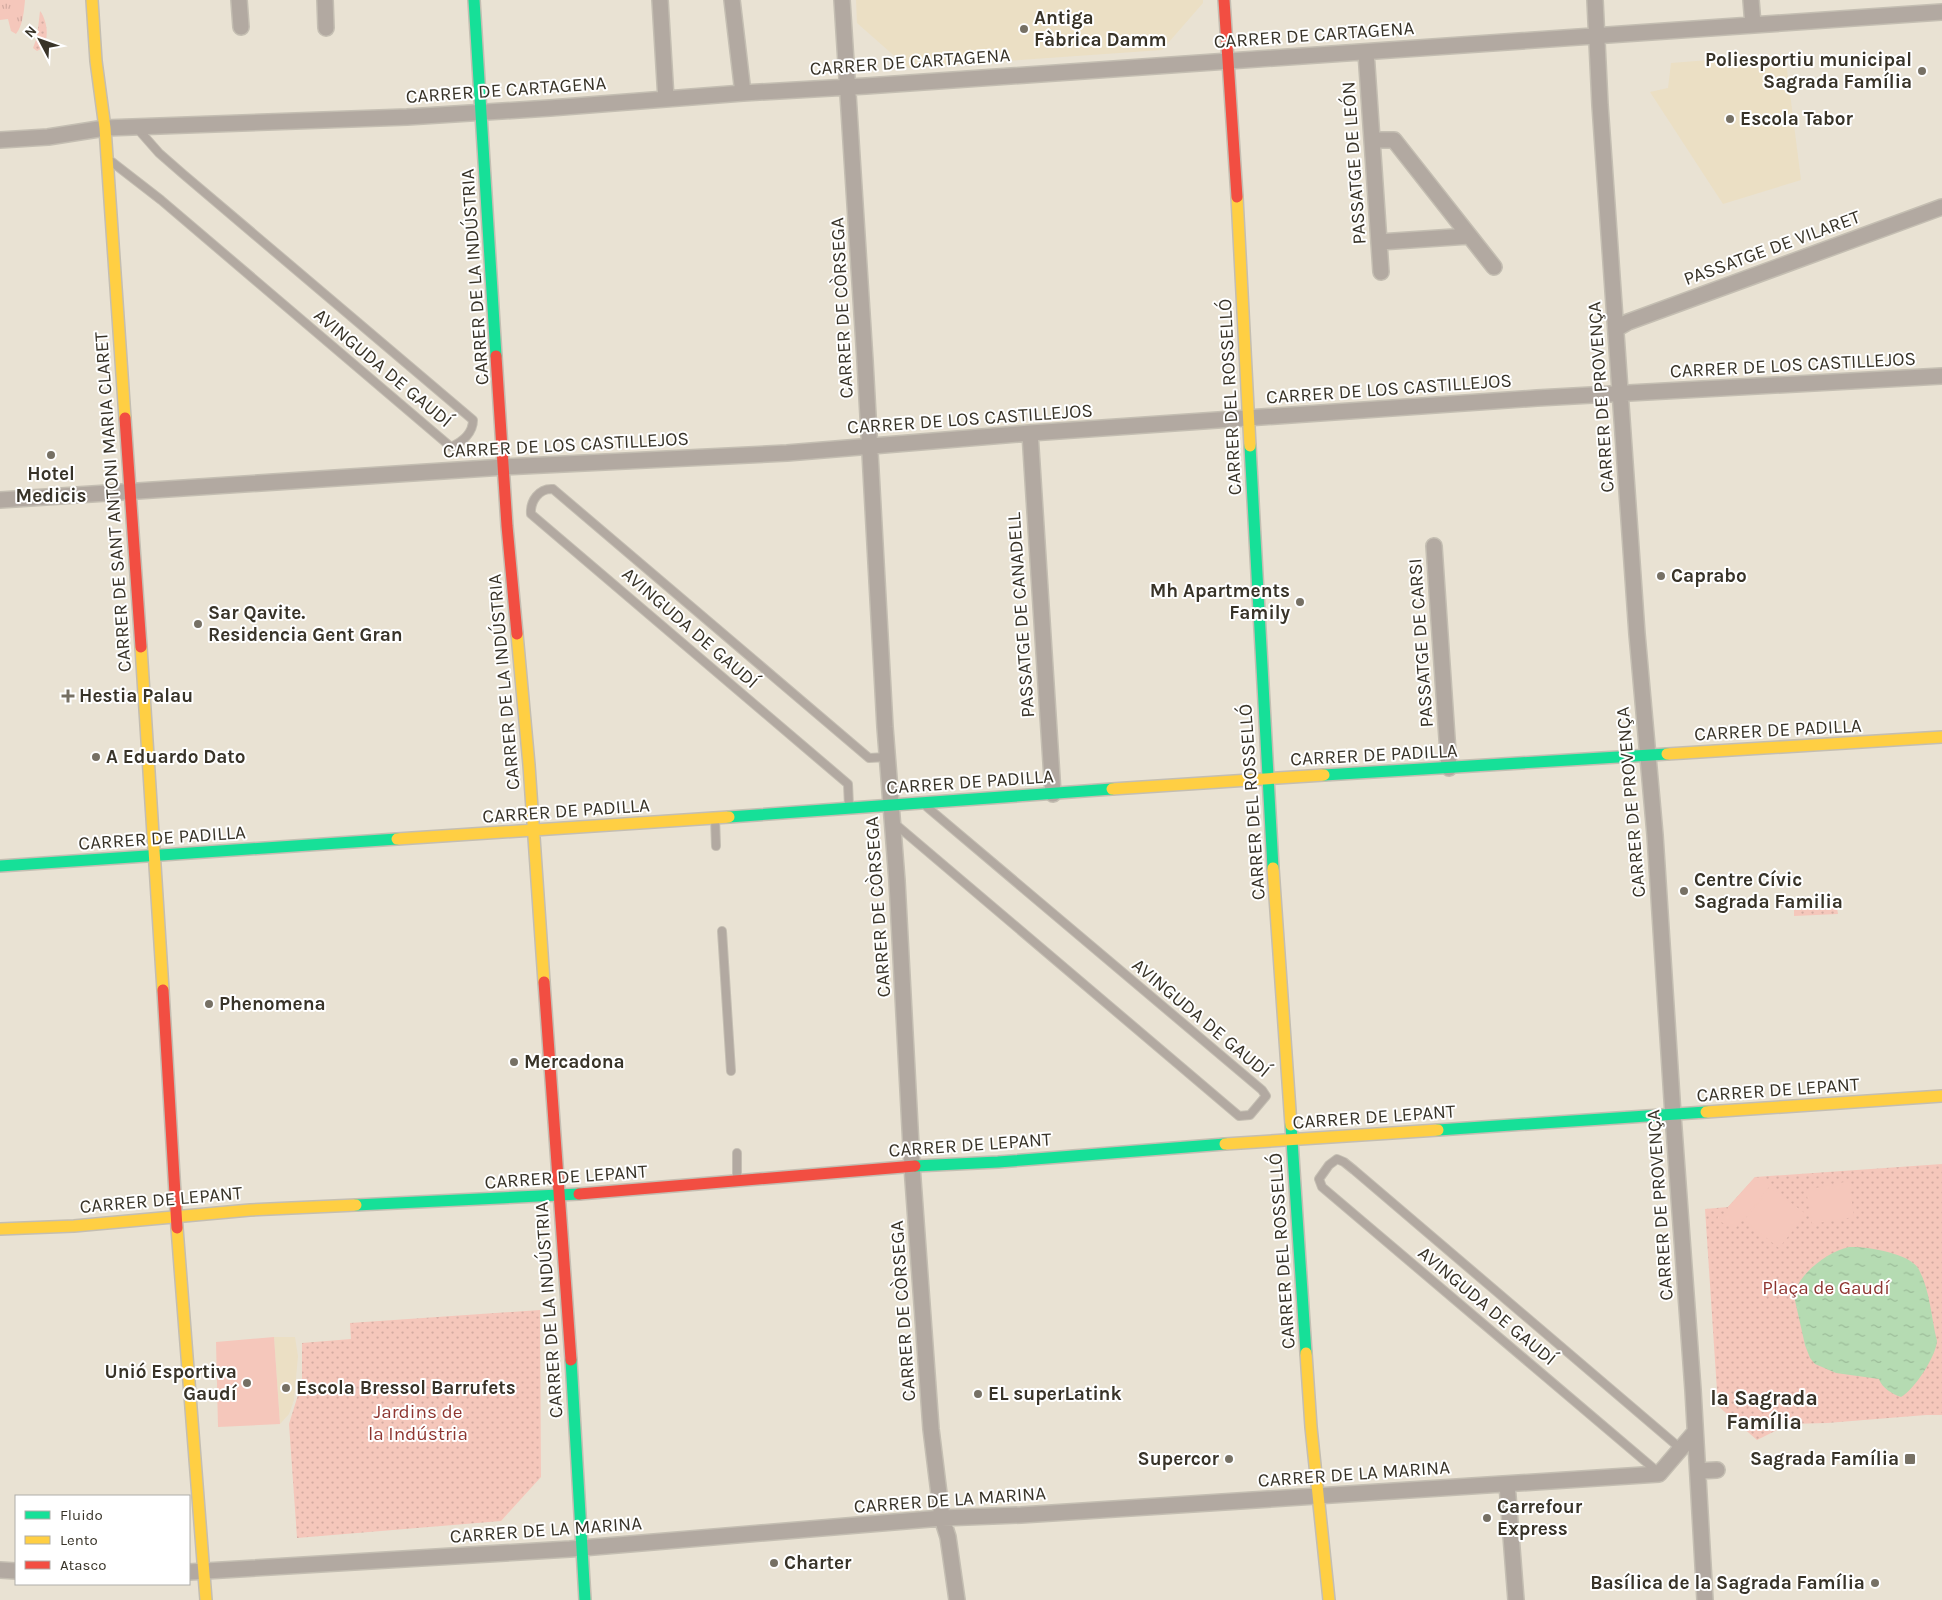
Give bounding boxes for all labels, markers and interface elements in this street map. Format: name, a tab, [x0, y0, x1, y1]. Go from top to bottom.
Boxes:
place label: Antiga Fàbrica Damm	[1034, 7, 1167, 51]
north arrow	[15, 15, 65, 65]
street label: CARRER DE CARTAGENA	[1213, 17, 1415, 53]
text: N	[21, 22, 40, 41]
marker: Antiga Fàbrica Damm	[1018, 23, 1030, 35]
street label: CARRER DE CARTAGENA	[809, 44, 1011, 80]
place label: Poliesportiu municipal Sagrada Família	[1705, 49, 1912, 93]
marker: Poliesportiu municipal Sagrada Família	[1916, 65, 1928, 77]
street label: CARRER DE CARTAGENA	[405, 72, 607, 108]
street label: PASSATGE DE LEÓN	[1336, 81, 1371, 245]
place label: Escola Tabor	[1740, 108, 1854, 130]
marker: Escola Tabor	[1724, 113, 1736, 125]
street label: CARRER DE LA INDÚSTRIA	[455, 168, 494, 386]
street label: PASSATGE DE VILARET	[1681, 206, 1864, 290]
street label: CARRER DE CÒRSEGA	[825, 217, 858, 399]
street label: CARRER DEL ROSSELLÓ	[1213, 298, 1246, 496]
street label: CARRER DE PROVENÇA	[1583, 301, 1619, 493]
street label: AVINGUDA DE GAUDÍ	[310, 303, 458, 433]
street label: CARRER DE SANT ANTONI MARIA CLARET	[90, 331, 136, 673]
street label: CARRER DE LOS CASTILLEJOS	[1669, 348, 1917, 382]
street label: CARRER DE LOS CASTILLEJOS	[1265, 369, 1513, 409]
street label: CARRER DE LOS CASTILLEJOS	[846, 399, 1094, 439]
street label: CARRER DE LOS CASTILLEJOS	[442, 428, 690, 462]
marker: Hotel Medicis	[45, 449, 57, 461]
place label: Hotel Medicis	[16, 463, 86, 507]
street label: PASSATGE DE CANADELL	[1003, 511, 1039, 718]
street label: PASSATGE DE CARSI	[1404, 558, 1438, 728]
street label: AVINGUDA DE GAUDÍ	[617, 562, 764, 694]
place label: Caprabo	[1671, 565, 1747, 587]
marker: Caprabo	[1655, 570, 1667, 582]
street label: CARRER DE LA INDÚSTRIA	[483, 573, 524, 791]
place label: Mh Apartments Family	[1150, 580, 1290, 624]
marker: Mh Apartments Family	[1294, 596, 1306, 608]
place label: Sar Qavite. Residencia Gent Gran	[208, 602, 403, 646]
marker: Sar Qavite. Residencia Gent Gran	[192, 618, 204, 630]
place label: Hestia Palau	[79, 685, 193, 707]
marker: Hestia Palau	[61, 689, 75, 703]
street label: CARRER DEL ROSSELLÓ	[1233, 703, 1270, 901]
street label: CARRER DE PROVENÇA	[1612, 706, 1650, 898]
street label: CARRER DE PADILLA	[1694, 715, 1862, 745]
street label: CARRER DE PADILLA	[1290, 740, 1458, 770]
place label: A Eduardo Dato	[106, 746, 246, 768]
marker: A Eduardo Dato	[90, 751, 102, 763]
street label: CARRER DE PADILLA	[886, 765, 1054, 799]
street label: CARRER DE PADILLA	[482, 794, 650, 828]
street label: CARRER DE CÒRSEGA	[860, 816, 895, 998]
street label: CARRER DE PADILLA	[78, 821, 246, 855]
place label: Centre Cívic Sagrada Familia	[1694, 869, 1843, 913]
marker: Centre Cívic Sagrada Familia	[1678, 885, 1690, 897]
street label: AVINGUDA DE GAUDÍ	[1128, 953, 1276, 1083]
place label: Phenomena	[219, 993, 326, 1015]
marker: Phenomena	[203, 998, 215, 1010]
place label: Mercadona	[524, 1051, 625, 1073]
marker: Mercadona	[508, 1056, 520, 1068]
street label: CARRER DE LEPANT	[1696, 1073, 1861, 1107]
street label: CARRER DE LEPANT	[1292, 1100, 1457, 1134]
street label: CARRER DE PROVENÇA	[1642, 1109, 1678, 1301]
street label: CARRER DE LEPANT	[888, 1128, 1053, 1162]
street label: CARRER DEL ROSSELLÓ	[1263, 1152, 1300, 1350]
street label: CARRER DE LEPANT	[484, 1160, 649, 1194]
street label: CARRER DE LEPANT	[79, 1182, 244, 1218]
street label: CARRER DE LA INDÚSTRIA	[529, 1201, 568, 1419]
street label: CARRER DE CÒRSEGA	[885, 1220, 920, 1402]
street label: AVINGUDA DE GAUDÍ	[1414, 1241, 1562, 1371]
park label: Plaça de Gaudí	[1762, 1277, 1890, 1299]
place label: Unió Esportiva Gaudí	[105, 1361, 238, 1405]
marker: Unió Esportiva Gaudí	[241, 1377, 253, 1389]
place label: Escola Bressol Barrufets	[296, 1377, 516, 1399]
marker: Escola Bressol Barrufets	[280, 1382, 292, 1394]
place label: EL superLatink	[988, 1383, 1122, 1405]
district label: la Sagrada Família	[1710, 1386, 1818, 1434]
marker: EL superLatink	[972, 1388, 984, 1400]
park label: Jardins de la Indústria	[368, 1401, 468, 1445]
place label: Supercor	[1138, 1448, 1220, 1470]
place label: Sagrada Família	[1750, 1448, 1899, 1470]
marker: Sagrada Família	[1903, 1452, 1917, 1466]
marker: Supercor	[1223, 1453, 1235, 1465]
street label: CARRER DE LA MARINA	[1257, 1456, 1451, 1492]
street label: CARRER DE LA MARINA	[853, 1482, 1047, 1518]
legend	[15, 1495, 190, 1585]
place label: Carrefour Express	[1497, 1496, 1583, 1540]
text: Fluido	[60, 1506, 103, 1524]
street label: CARRER DE LA MARINA	[449, 1512, 643, 1548]
marker: Carrefour Express	[1481, 1512, 1493, 1524]
text: Lento	[60, 1531, 98, 1549]
place label: Charter	[784, 1552, 852, 1574]
text: Atasco	[60, 1556, 106, 1574]
marker: Charter	[768, 1557, 780, 1569]
place label: Basílica de la Sagrada Família	[1590, 1572, 1865, 1594]
marker: Basílica de la Sagrada Família	[1869, 1577, 1881, 1589]

